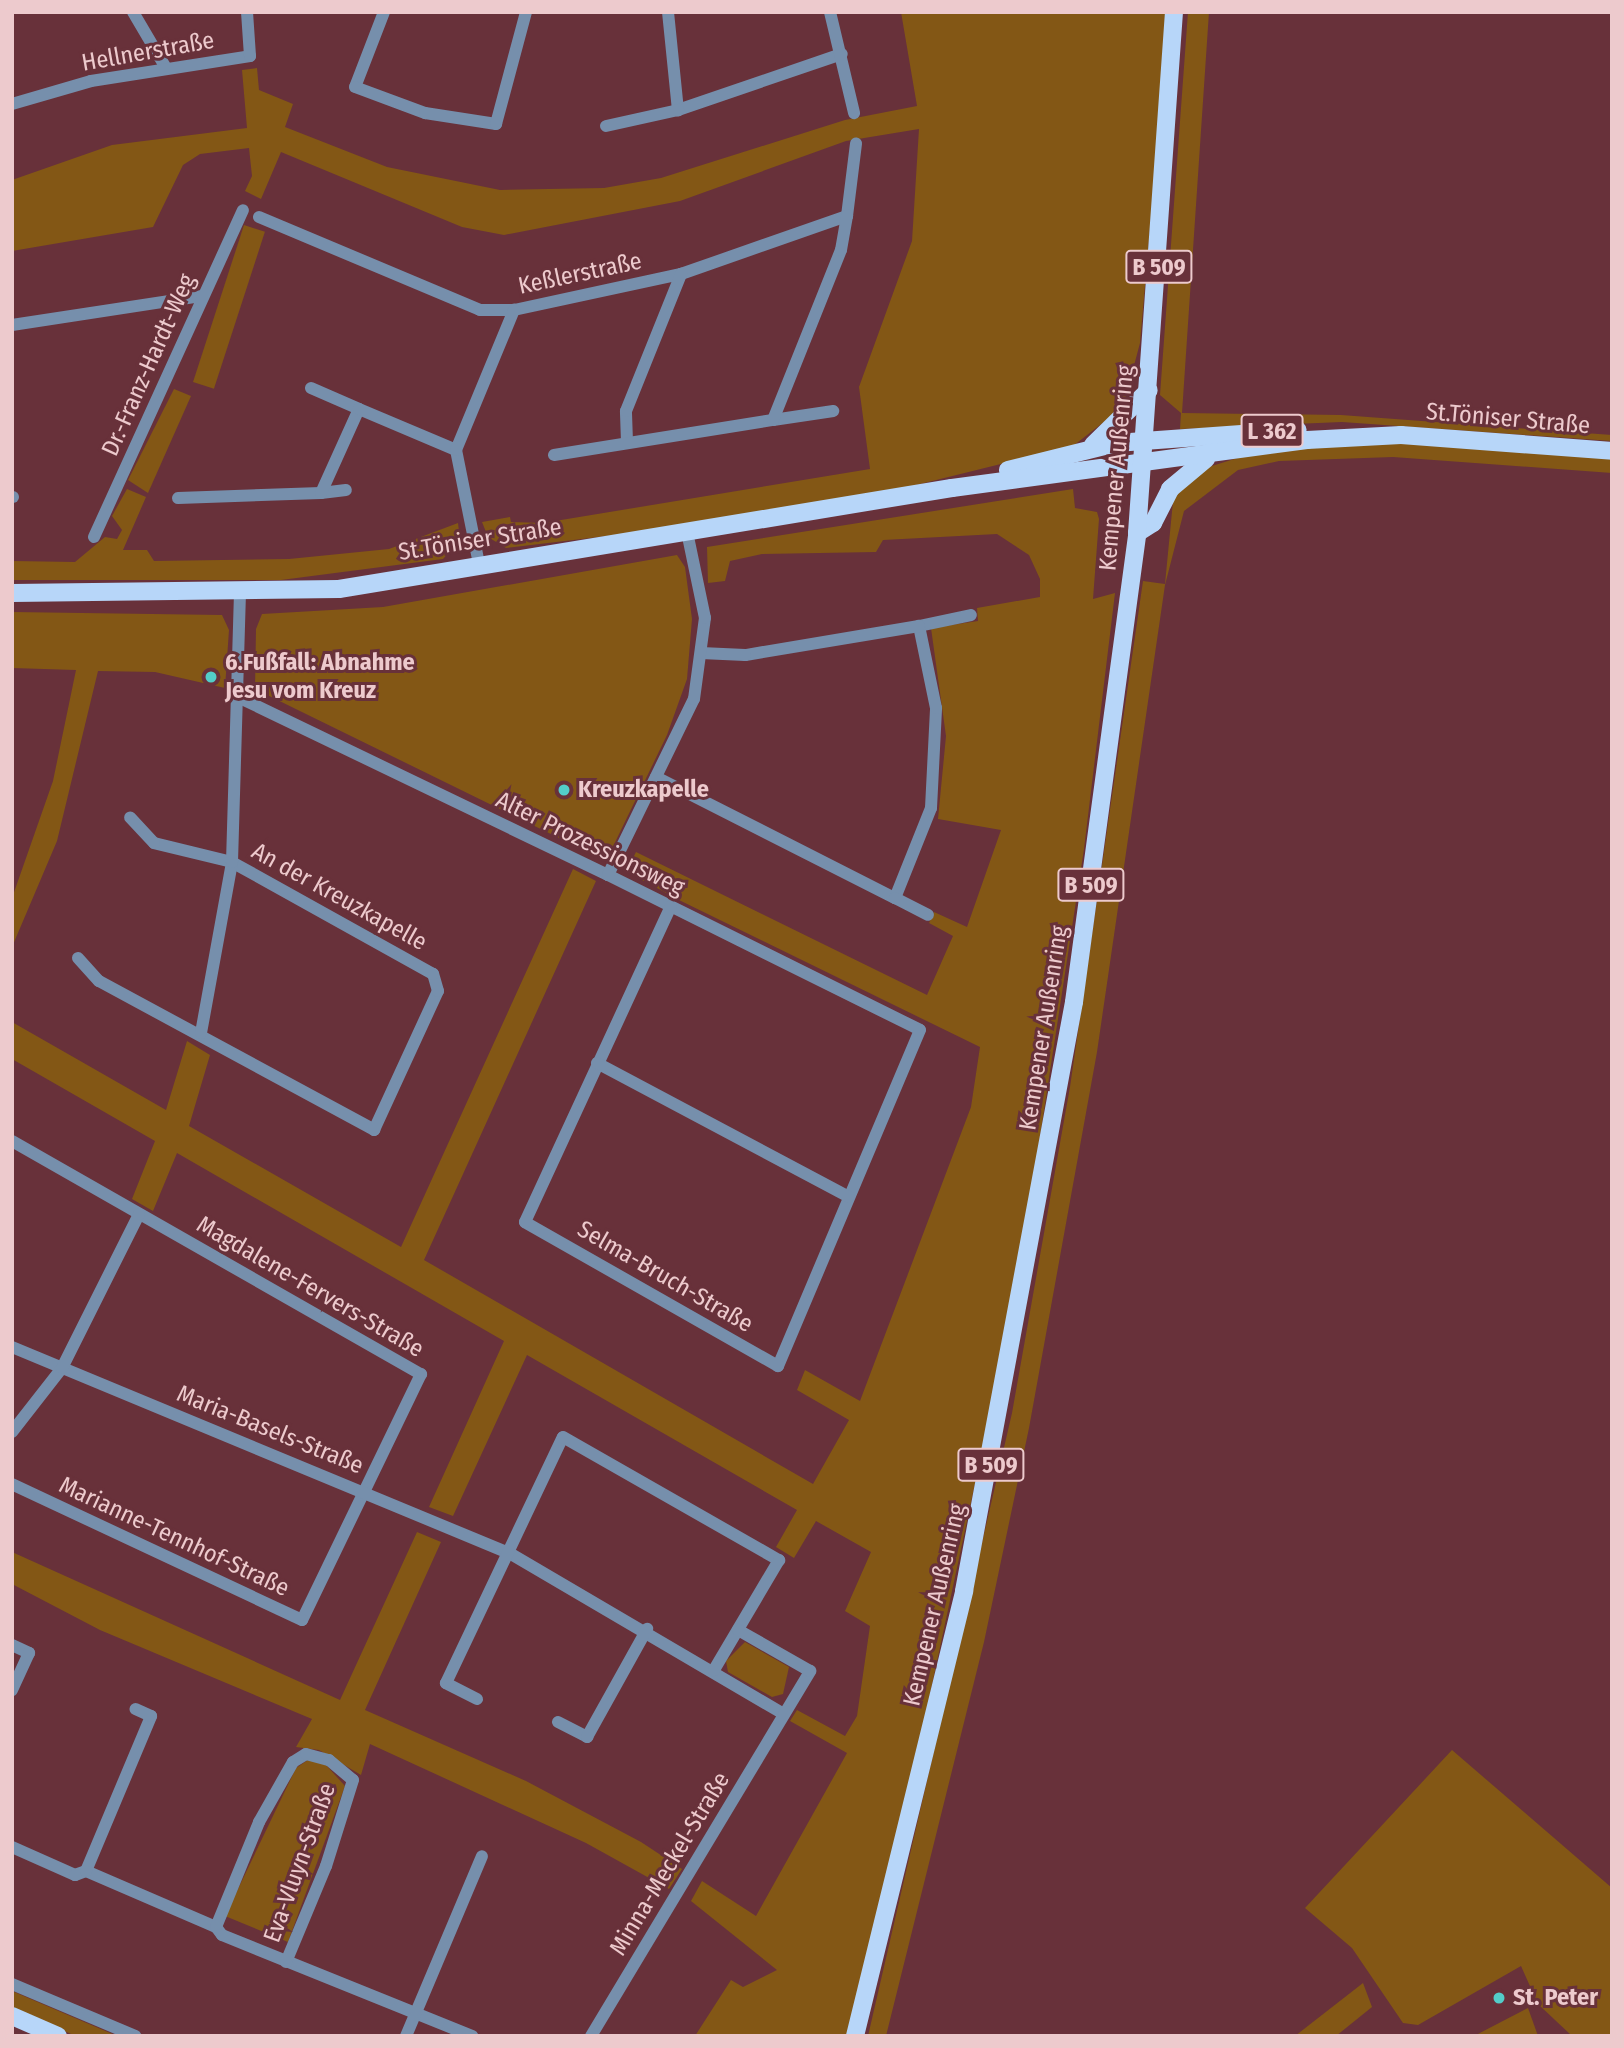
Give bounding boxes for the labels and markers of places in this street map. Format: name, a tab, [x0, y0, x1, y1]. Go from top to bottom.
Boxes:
place label: 6.Fußfall: Abnahme Jesu vom Kreuz	[225, 649, 415, 705]
marker: 6.Fußfall: Abnahme Jesu vom Kreuz	[203, 669, 219, 685]
place label: Kreuzkapelle	[578, 776, 709, 804]
marker: Kreuzkapelle	[556, 782, 572, 798]
place label: St. Peter	[1513, 1984, 1598, 2012]
marker: St. Peter	[1491, 1990, 1507, 2006]

